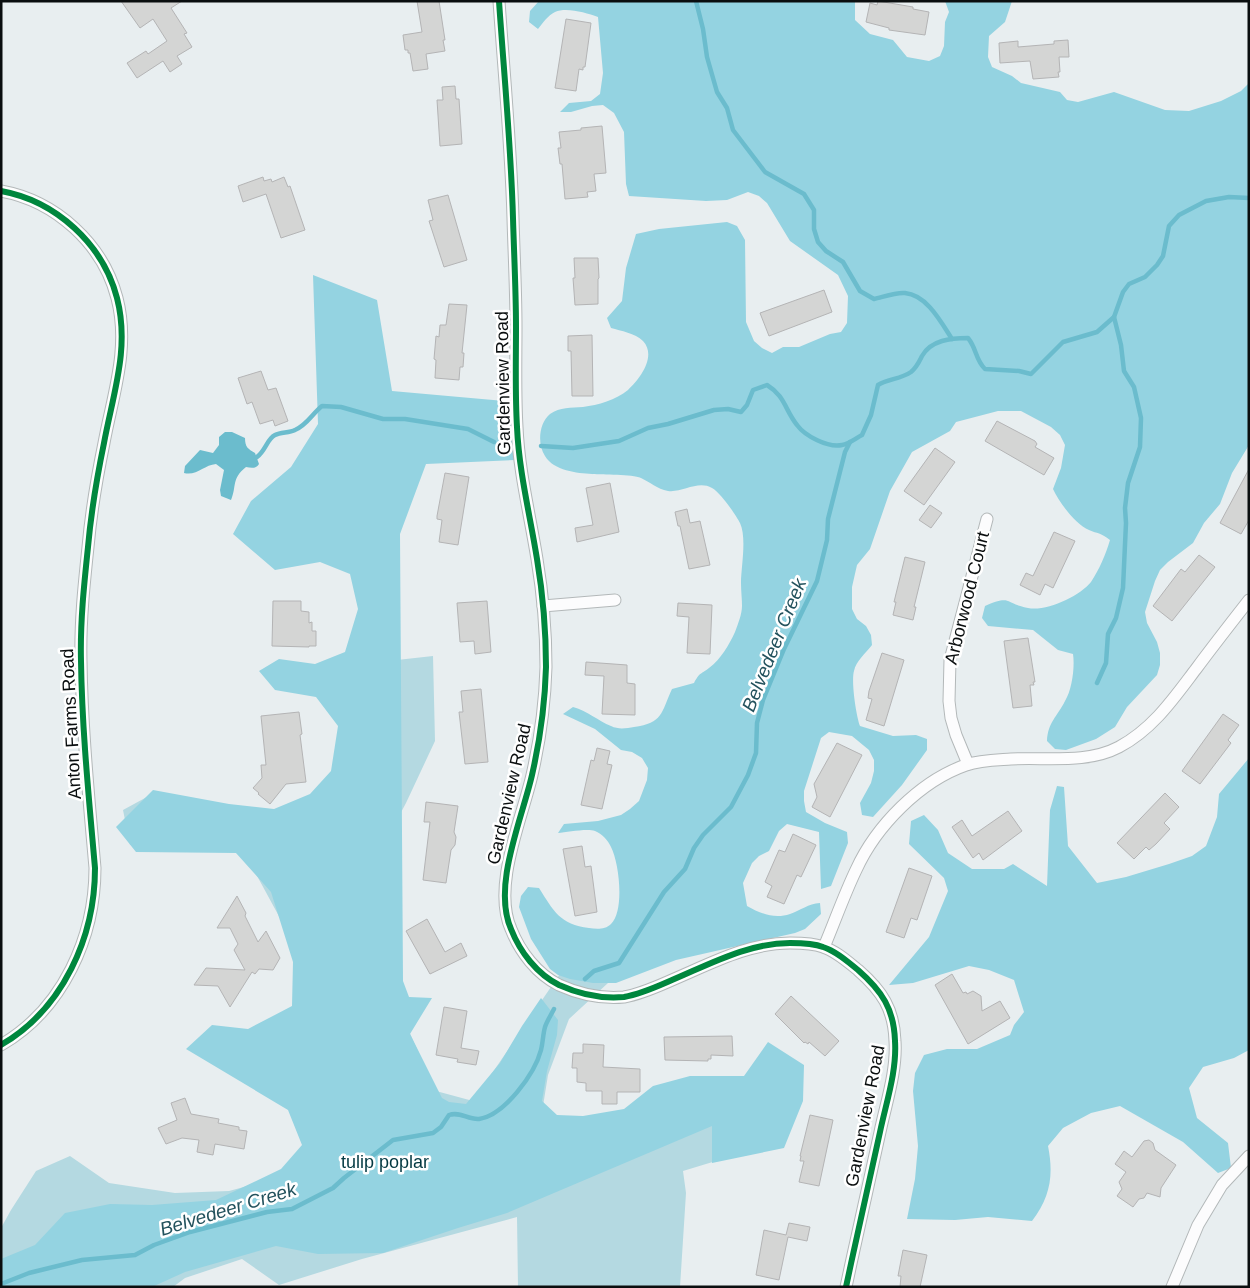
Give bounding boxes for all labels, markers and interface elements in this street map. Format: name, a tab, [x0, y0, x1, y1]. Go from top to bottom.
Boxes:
street label: Gardenview Road	[492, 311, 514, 455]
street label: Arborwood Court	[941, 530, 993, 666]
water label: Belvedeer Creek	[738, 574, 811, 715]
street label: Anton Farms Road	[57, 648, 85, 800]
street label: Gardenview Road	[483, 722, 535, 866]
street label: Gardenview Road	[841, 1043, 889, 1189]
park label: tulip poplar	[341, 1152, 429, 1172]
water label: Belvedeer Creek	[157, 1178, 300, 1240]

